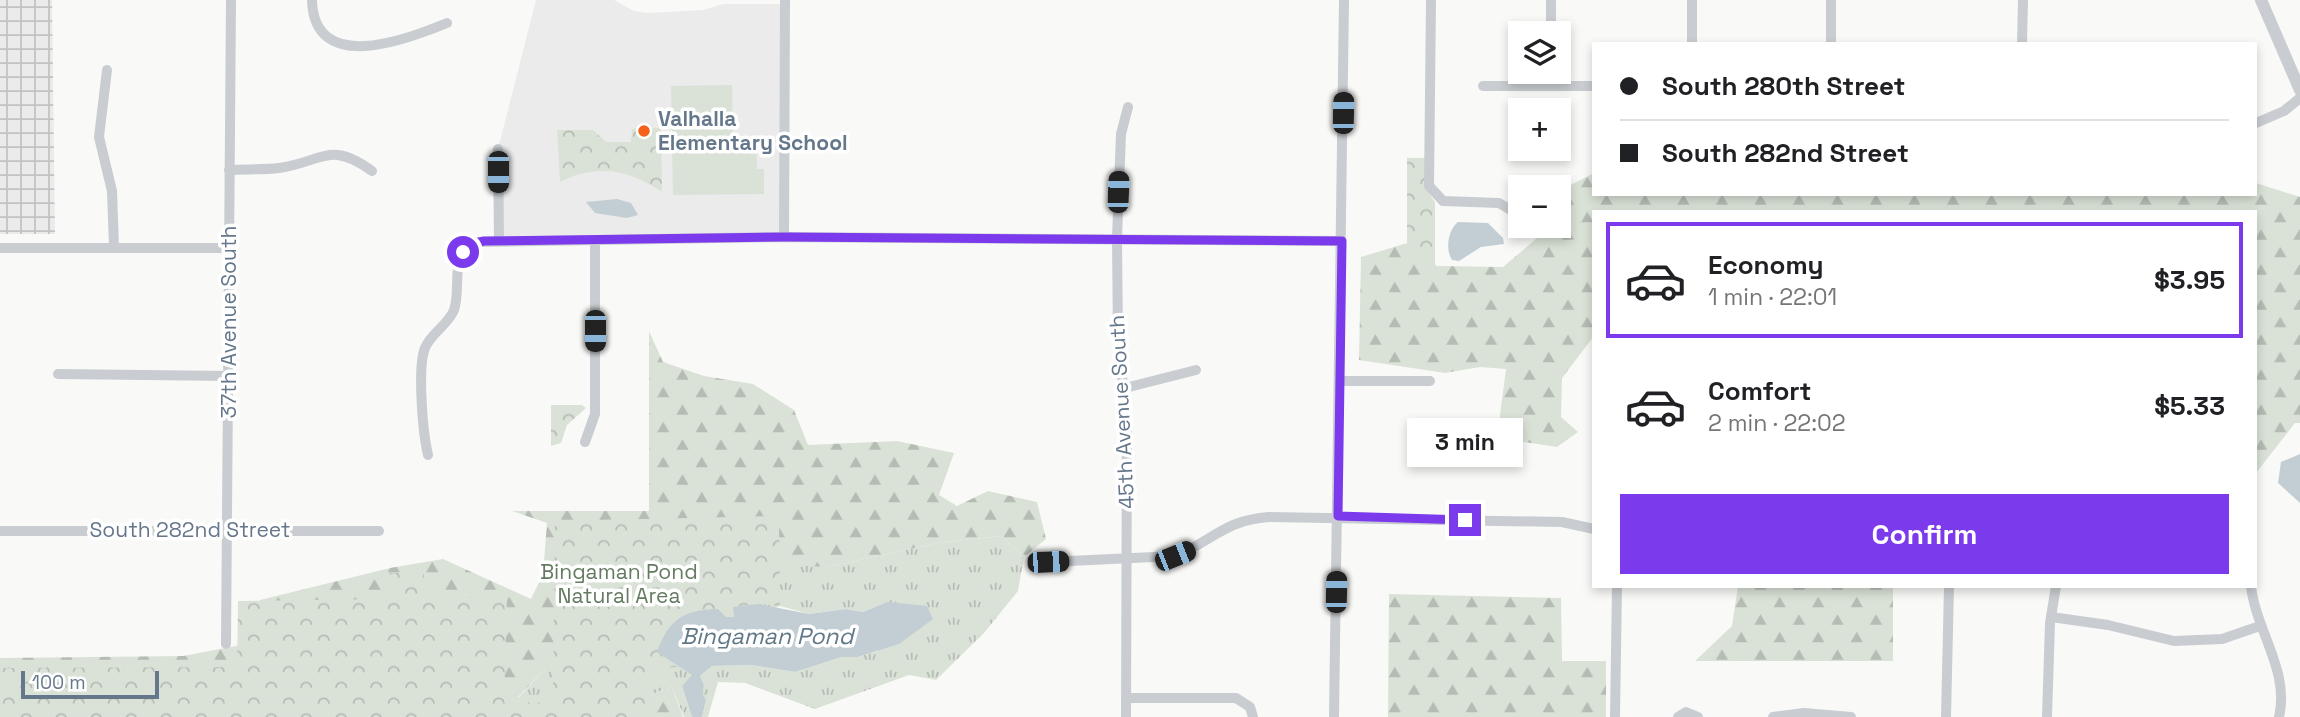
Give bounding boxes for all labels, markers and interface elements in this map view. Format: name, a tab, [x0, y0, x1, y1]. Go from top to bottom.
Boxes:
map controls	[1508, 21, 1571, 238]
button: layers	[1508, 21, 1571, 84]
text: South 280th Street	[1662, 69, 1905, 103]
car	[1333, 92, 1354, 134]
button: +	[1508, 98, 1571, 161]
place label: Valhalla Elementary School	[658, 105, 848, 156]
marker: Valhalla Elementary School	[636, 123, 652, 139]
text: South 282nd Street	[1662, 136, 1909, 170]
car	[488, 151, 509, 193]
car	[1107, 171, 1130, 213]
button: −	[1508, 175, 1571, 238]
street label: 37th Avenue South	[215, 226, 242, 418]
route start	[447, 236, 479, 268]
text: Economy	[1708, 248, 1824, 282]
icon: car	[1624, 249, 1687, 312]
text: $3.95	[2154, 263, 2225, 297]
text: 1 min · 22:01	[1708, 282, 1837, 312]
car	[585, 310, 606, 352]
street label: 45th Avenue South	[1103, 314, 1140, 510]
text: Comfort	[1708, 374, 1811, 408]
icon: car	[1624, 375, 1687, 438]
text: $5.33	[2154, 389, 2225, 423]
text: 2 min · 22:02	[1708, 408, 1846, 438]
callout: 3 min	[1407, 419, 1523, 468]
text: 3 min	[1435, 427, 1495, 457]
button: Confirm	[1620, 494, 2229, 574]
route end	[1449, 504, 1481, 536]
street label: South 282nd Street	[89, 516, 291, 543]
car	[1152, 538, 1199, 574]
car	[1027, 551, 1070, 573]
park label: Bingaman Pond Natural Area	[540, 558, 698, 609]
car	[1326, 571, 1347, 613]
water label: Bingaman Pond	[681, 621, 855, 651]
scale bar	[21, 668, 159, 700]
text: 100 m	[32, 670, 86, 695]

